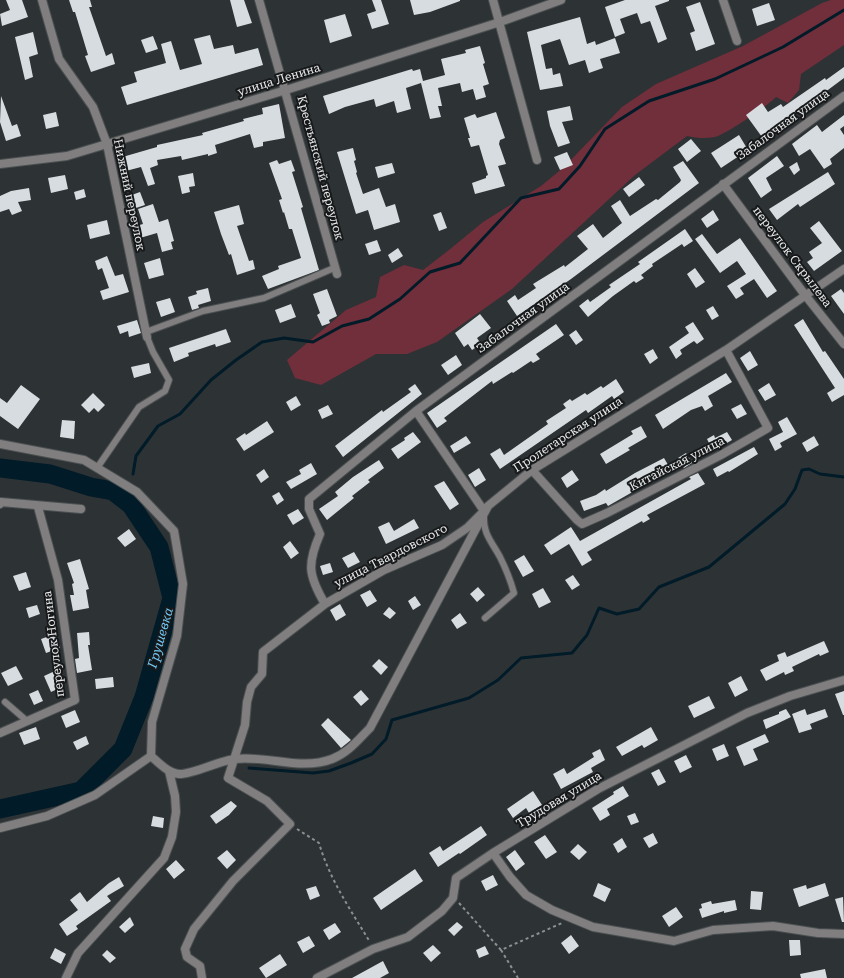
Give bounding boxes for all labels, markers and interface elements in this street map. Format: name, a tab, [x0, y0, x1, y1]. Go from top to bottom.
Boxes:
street label: улица Ленина	[236, 61, 322, 99]
street label: Забалочная улица	[734, 86, 832, 164]
street label: Крестьянский переулок	[294, 94, 346, 242]
street label: Нижний переулок	[110, 138, 148, 252]
street label: переулок Скрылева	[749, 204, 835, 310]
street label: Забалочная улица	[474, 279, 572, 357]
street label: Пролетарская улица	[511, 394, 625, 476]
street label: Китайская улица	[627, 434, 727, 494]
street label: улица Твардовского	[332, 521, 450, 591]
street label: переулок Ногина	[40, 590, 68, 698]
water label: Грушевка	[145, 606, 177, 670]
street label: Трудовая улица	[514, 769, 604, 831]

